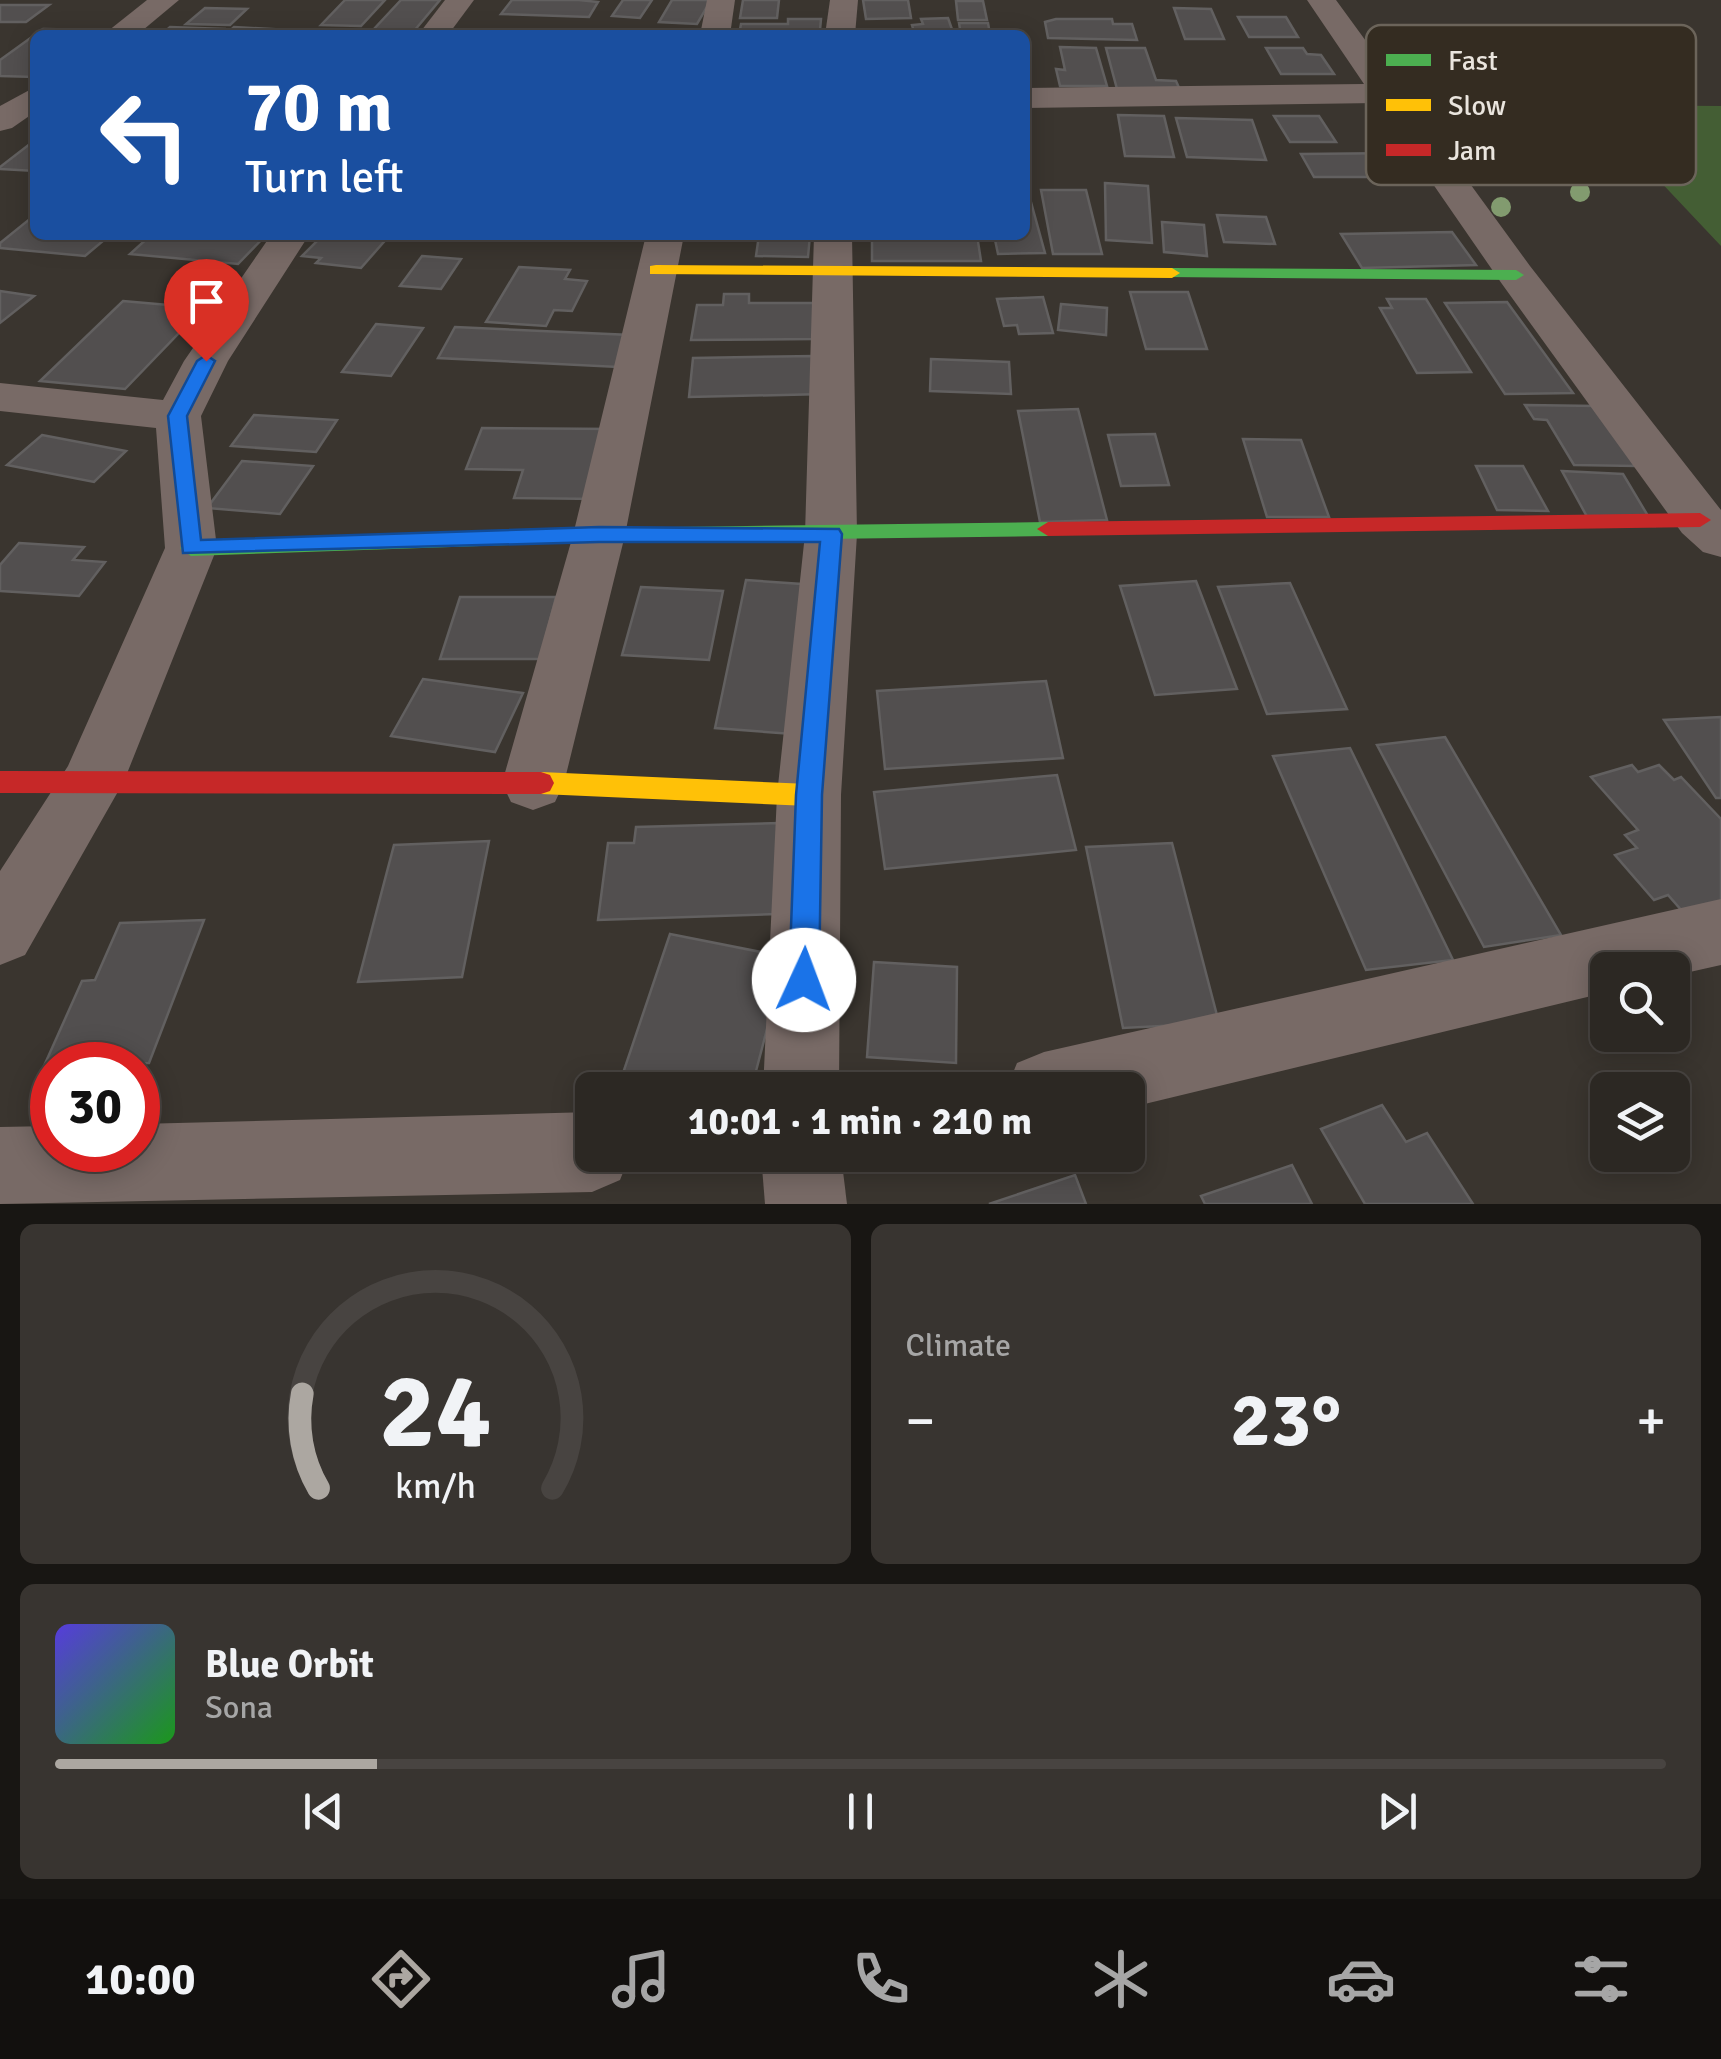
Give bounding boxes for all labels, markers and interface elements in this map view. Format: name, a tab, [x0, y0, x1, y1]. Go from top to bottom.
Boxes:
legend	[1366, 25, 1696, 185]
text: Fast	[1448, 44, 1498, 78]
text: 70 m	[245, 64, 393, 150]
icon: left	[80, 70, 210, 200]
text: Slow	[1448, 89, 1506, 123]
text: Jam	[1448, 134, 1496, 168]
text: Turn left	[245, 150, 404, 205]
pin	[164, 259, 249, 362]
icon: arrive	[179, 274, 234, 329]
position arrow	[752, 928, 856, 1032]
map controls	[1590, 952, 1690, 1172]
button: search	[1590, 952, 1690, 1052]
speed limit sign: 30	[30, 1042, 160, 1172]
button: layers	[1590, 1072, 1690, 1172]
text: 10:01 · 1 min · 210 m	[688, 1098, 1032, 1145]
text: Climate	[906, 1326, 1011, 1365]
text: 24	[379, 1348, 491, 1476]
text: 23°	[1230, 1374, 1341, 1467]
text: −	[906, 1387, 935, 1455]
text: +	[1636, 1387, 1666, 1455]
text: km/h	[395, 1464, 476, 1508]
text: Blue Orbit	[205, 1641, 374, 1688]
text: Sona	[205, 1688, 273, 1727]
icon: previous	[296, 1784, 351, 1839]
icon: pause	[833, 1784, 888, 1839]
icon: next	[1370, 1784, 1425, 1839]
icon: directions	[366, 1944, 436, 2014]
icon: music	[606, 1944, 676, 2014]
icon: phone	[846, 1944, 916, 2014]
icon: climate	[1086, 1944, 1156, 2014]
icon: car	[1326, 1944, 1396, 2014]
icon: filters	[1566, 1944, 1636, 2014]
text: 10:00	[85, 1952, 195, 2007]

